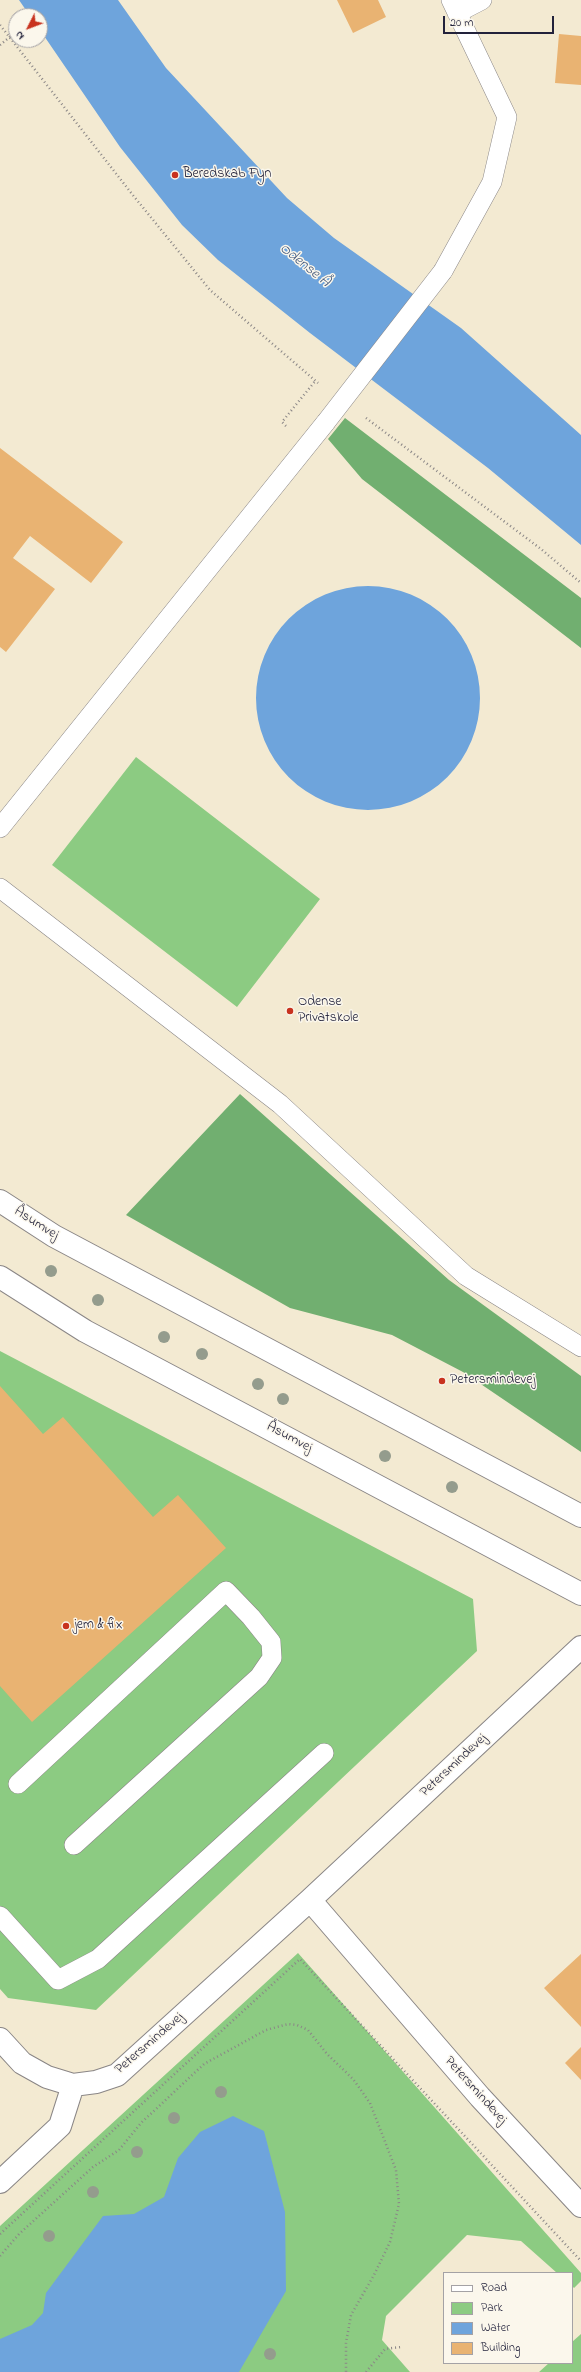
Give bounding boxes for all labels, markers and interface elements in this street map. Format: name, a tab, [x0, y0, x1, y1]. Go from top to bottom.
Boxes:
north arrow	[8, 8, 48, 48]
scale bar	[445, 8, 556, 34]
text: 20 m	[450, 14, 473, 32]
text: N	[11, 27, 28, 43]
place label: Beredskab Fyn	[183, 167, 271, 183]
marker: Beredskab Fyn	[170, 170, 180, 180]
water label: Odense Å	[275, 240, 333, 292]
place label: Odense Privatskole	[298, 995, 359, 1028]
marker: Odense Privatskole	[285, 1006, 295, 1016]
street label: Åsumvej	[11, 1204, 61, 1244]
place label: Petersmindevej	[450, 1373, 535, 1389]
marker: Petersmindevej	[437, 1376, 447, 1386]
street label: Åsumvej	[263, 1419, 315, 1457]
place label: jem & fix	[74, 1618, 123, 1634]
marker: jem & fix	[61, 1621, 71, 1631]
street label: Petersmindevej	[417, 1731, 491, 1801]
street label: Petersmindevej	[112, 2010, 188, 2078]
street label: Petersmindevej	[440, 2054, 510, 2128]
legend	[443, 2272, 573, 2364]
text: Road	[481, 2279, 507, 2297]
text: Park	[481, 2299, 503, 2317]
text: Water	[481, 2319, 510, 2337]
text: Building	[481, 2339, 520, 2357]

